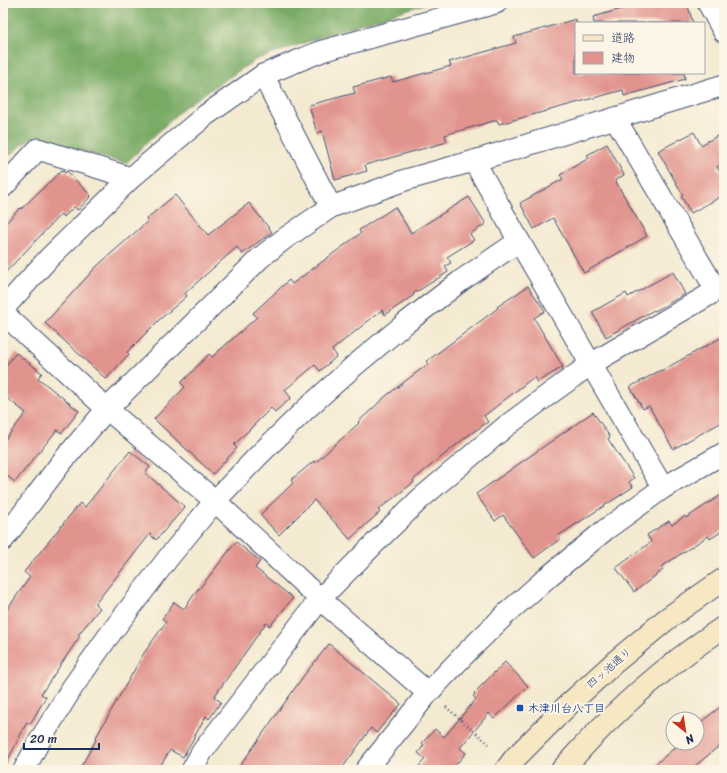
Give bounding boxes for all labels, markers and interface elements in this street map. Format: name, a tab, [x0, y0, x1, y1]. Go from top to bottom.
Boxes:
legend	[575, 22, 705, 74]
text: 道路	[611, 27, 635, 49]
text: 建物	[611, 47, 635, 69]
street label: 四ッ池通り	[582, 643, 636, 693]
place label: 木津川台八丁目	[528, 699, 605, 718]
marker: 木津川台八丁目	[515, 703, 525, 713]
north arrow	[665, 711, 705, 751]
scale bar	[24, 725, 99, 751]
text: 20 m	[30, 728, 57, 750]
text: N	[681, 729, 699, 750]

